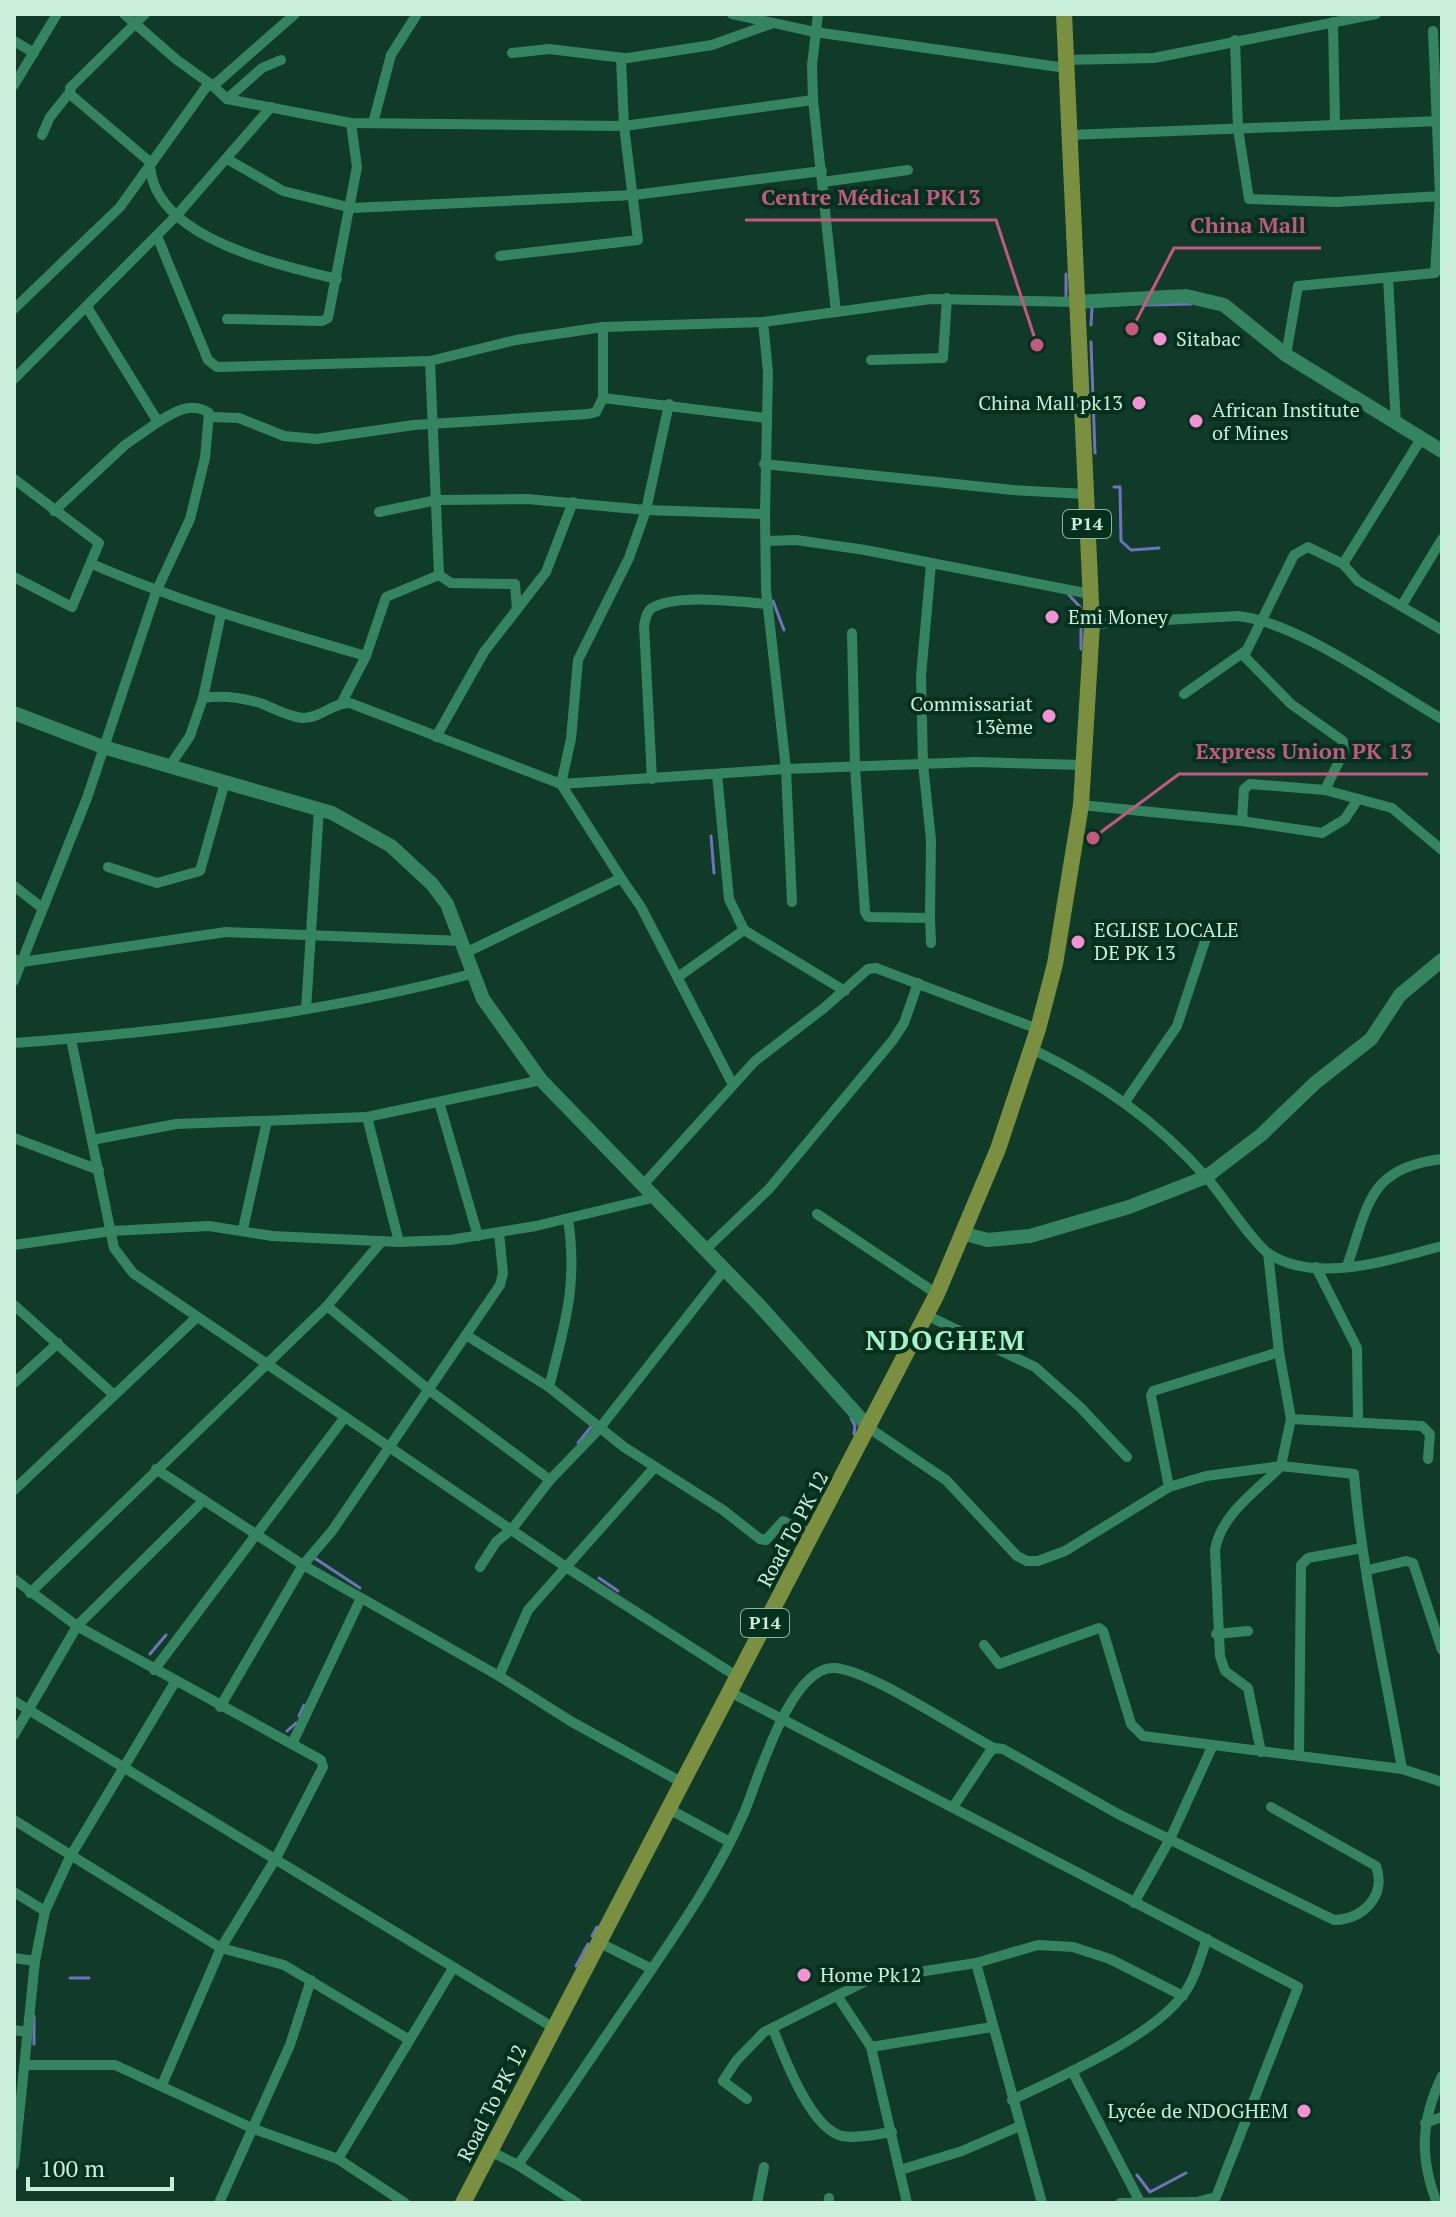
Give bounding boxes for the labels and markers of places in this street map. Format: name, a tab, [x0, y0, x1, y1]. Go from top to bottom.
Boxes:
callout: Centre Médical PK13	[745, 174, 996, 220]
callout: China Mall	[1174, 202, 1321, 248]
place label: Sitabac	[1176, 325, 1241, 352]
marker: Sitabac	[1151, 330, 1169, 348]
place label: China Mall pk13	[978, 389, 1123, 416]
marker: China Mall pk13	[1130, 394, 1148, 412]
place label: African Institute of Mines	[1212, 396, 1360, 446]
marker: African Institute of Mines	[1187, 412, 1205, 430]
place label: Emi Money	[1068, 603, 1169, 630]
marker: Emi Money	[1043, 608, 1061, 626]
place label: Commissariat 13ème	[910, 690, 1034, 740]
marker: Commissariat 13ème	[1040, 707, 1058, 725]
callout: Express Union PK 13	[1179, 728, 1428, 774]
place label: EGLISE LOCALE DE PK 13	[1094, 916, 1239, 966]
marker: EGLISE LOCALE DE PK 13	[1069, 933, 1087, 951]
place label: Home Pk12	[820, 1961, 921, 1988]
marker: Home Pk12	[795, 1966, 813, 1984]
place label: Lycée de NDOGHEM	[1107, 2097, 1288, 2124]
marker: Lycée de NDOGHEM	[1295, 2102, 1313, 2120]

